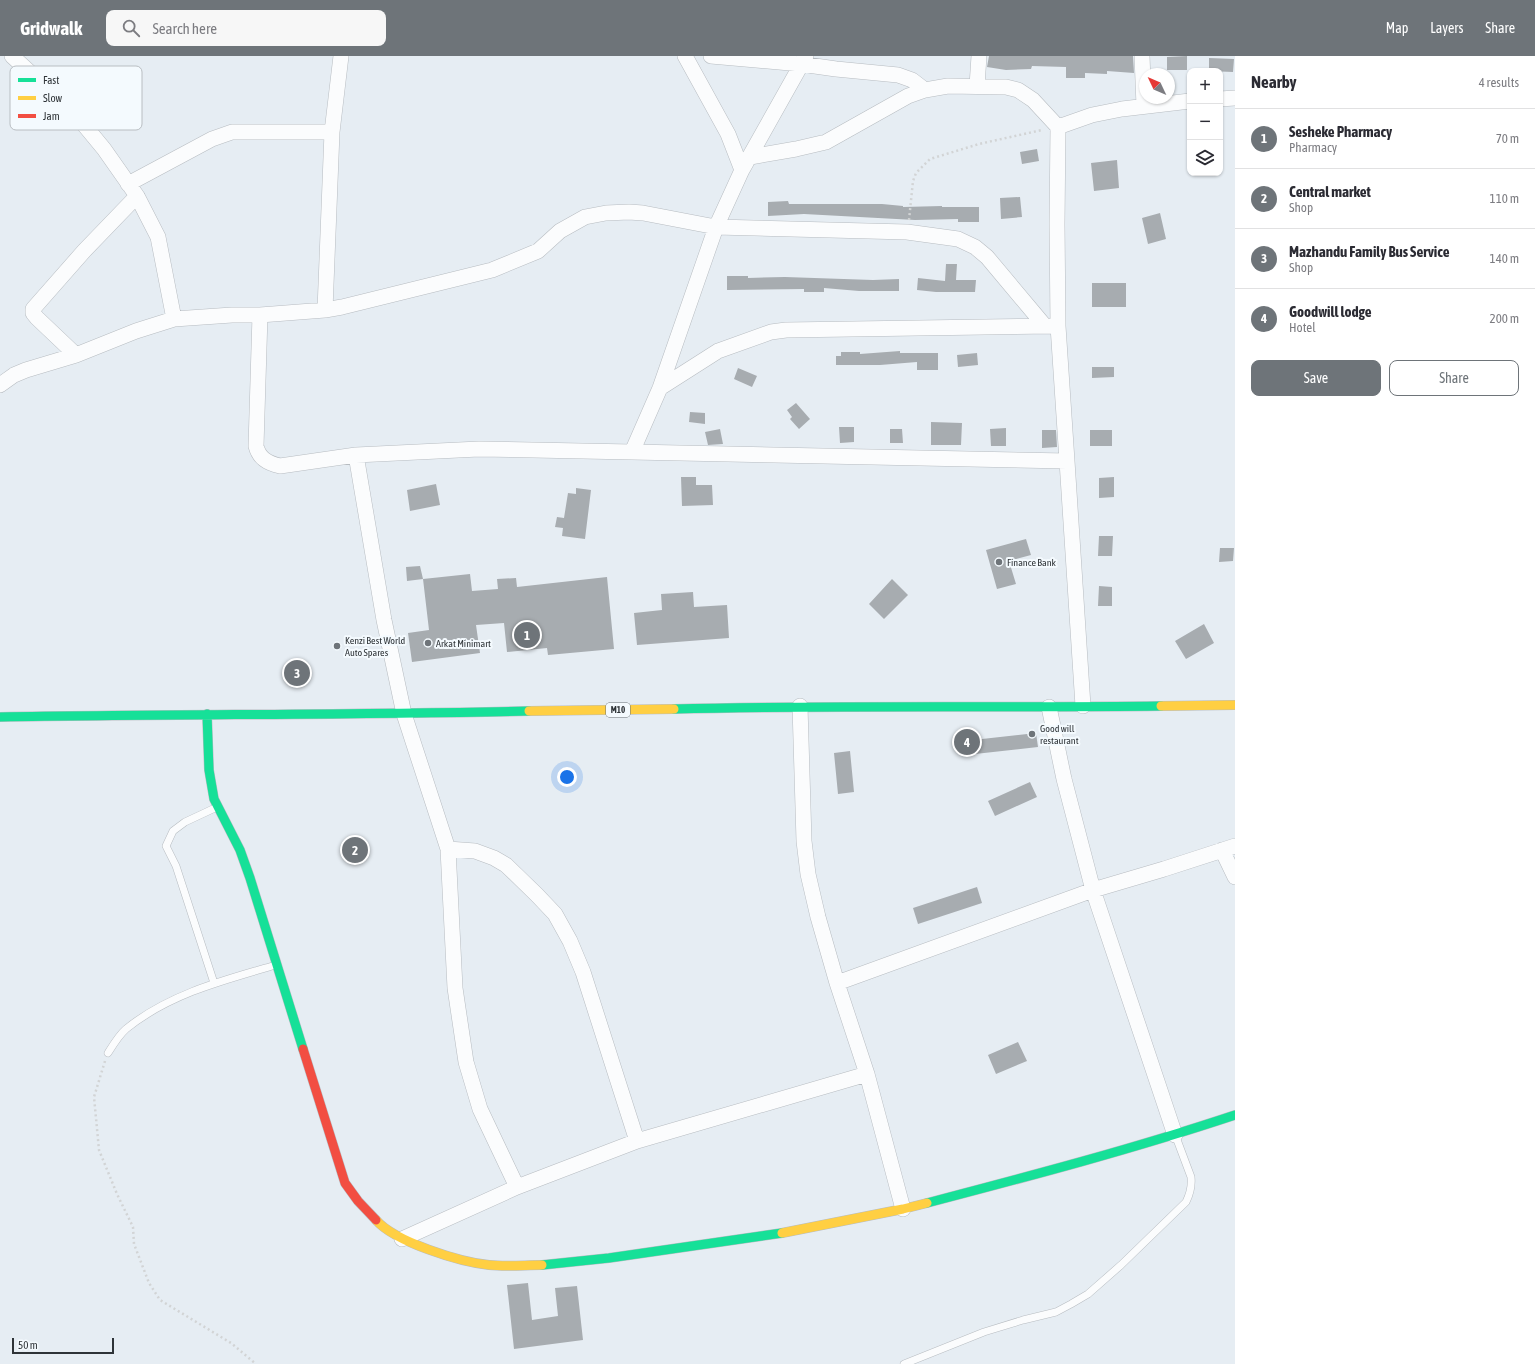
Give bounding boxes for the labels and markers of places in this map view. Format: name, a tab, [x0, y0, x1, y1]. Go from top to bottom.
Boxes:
marker: Finance Bank	[994, 557, 1004, 567]
place label: Finance Bank	[1007, 557, 1057, 568]
pin: 1	[514, 620, 540, 650]
place label: Kenzi Best World Auto Spares	[345, 635, 406, 658]
marker: Arkat Minimart	[423, 638, 433, 648]
place label: Arkat Minimart	[436, 638, 491, 649]
marker: Kenzi Best World Auto Spares	[332, 641, 342, 651]
pin: 3	[284, 658, 310, 688]
place label: Good will restaurant	[1040, 723, 1079, 746]
pin: 4	[954, 727, 980, 757]
marker: Good will restaurant	[1027, 729, 1037, 739]
pin: 2	[342, 835, 368, 865]

